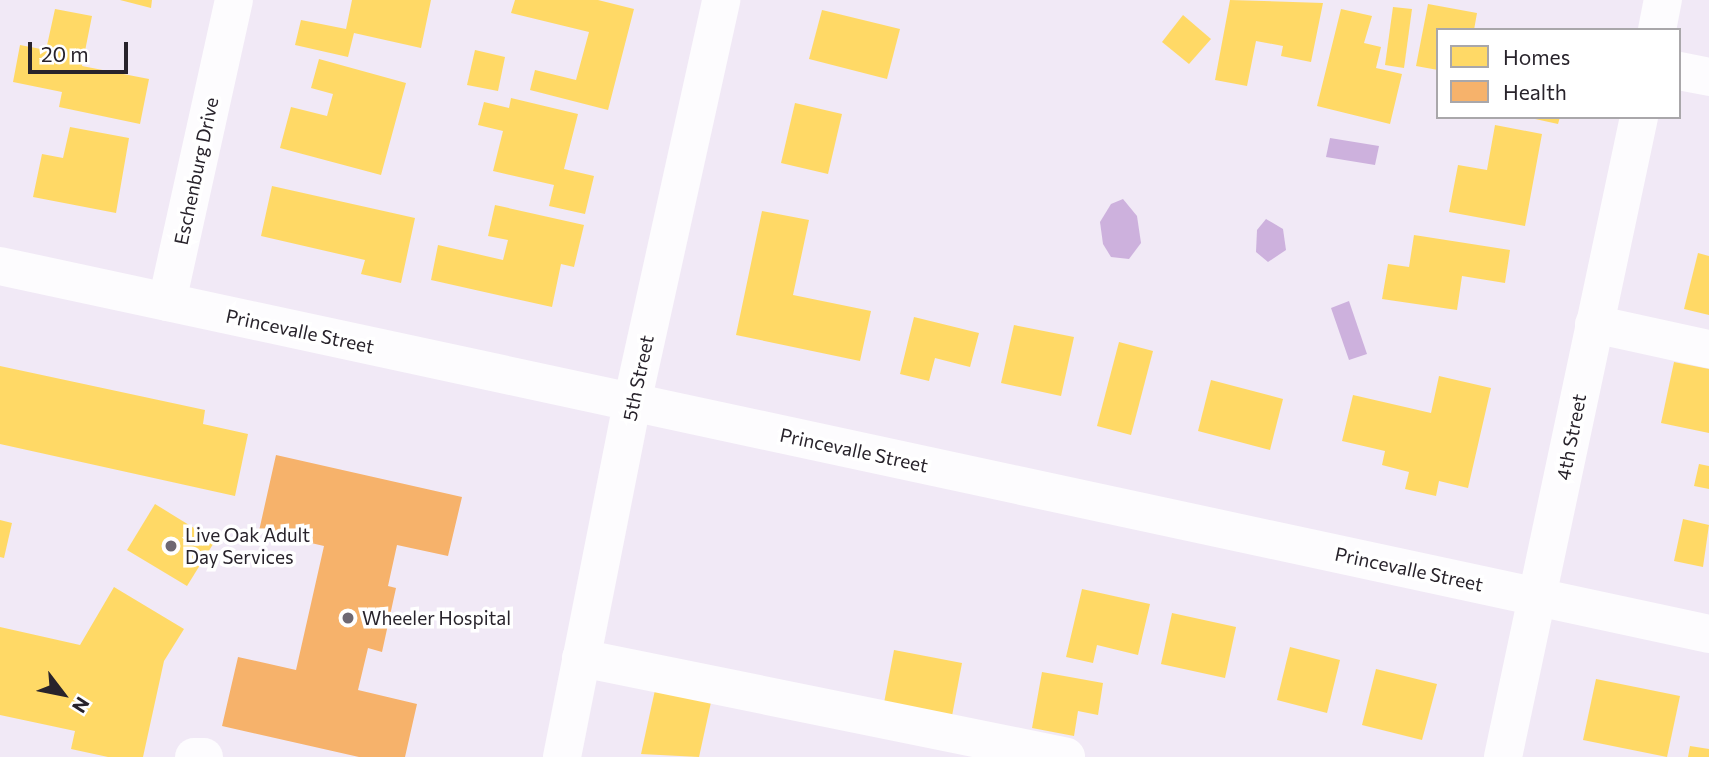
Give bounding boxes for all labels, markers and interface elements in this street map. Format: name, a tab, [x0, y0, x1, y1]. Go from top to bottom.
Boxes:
scale bar	[32, 28, 131, 72]
legend	[1436, 28, 1681, 119]
text: 20 m	[41, 41, 89, 66]
text: Homes	[1503, 44, 1570, 69]
text: Health	[1503, 79, 1567, 104]
street label: Eschenburg Drive	[169, 95, 223, 247]
street label: Princevalle Street	[224, 304, 376, 358]
street label: 5th Street	[618, 333, 658, 423]
street label: 4th Street	[1551, 392, 1591, 482]
street label: Princevalle Street	[778, 423, 930, 477]
place label: Live Oak Adult Day Services	[185, 524, 310, 568]
marker: Live Oak Adult Day Services	[163, 538, 179, 554]
street label: Princevalle Street	[1333, 542, 1485, 596]
place label: Wheeler Hospital	[362, 607, 511, 629]
marker: Wheeler Hospital	[340, 610, 356, 626]
north arrow	[28, 659, 98, 729]
text: N	[68, 693, 95, 718]

